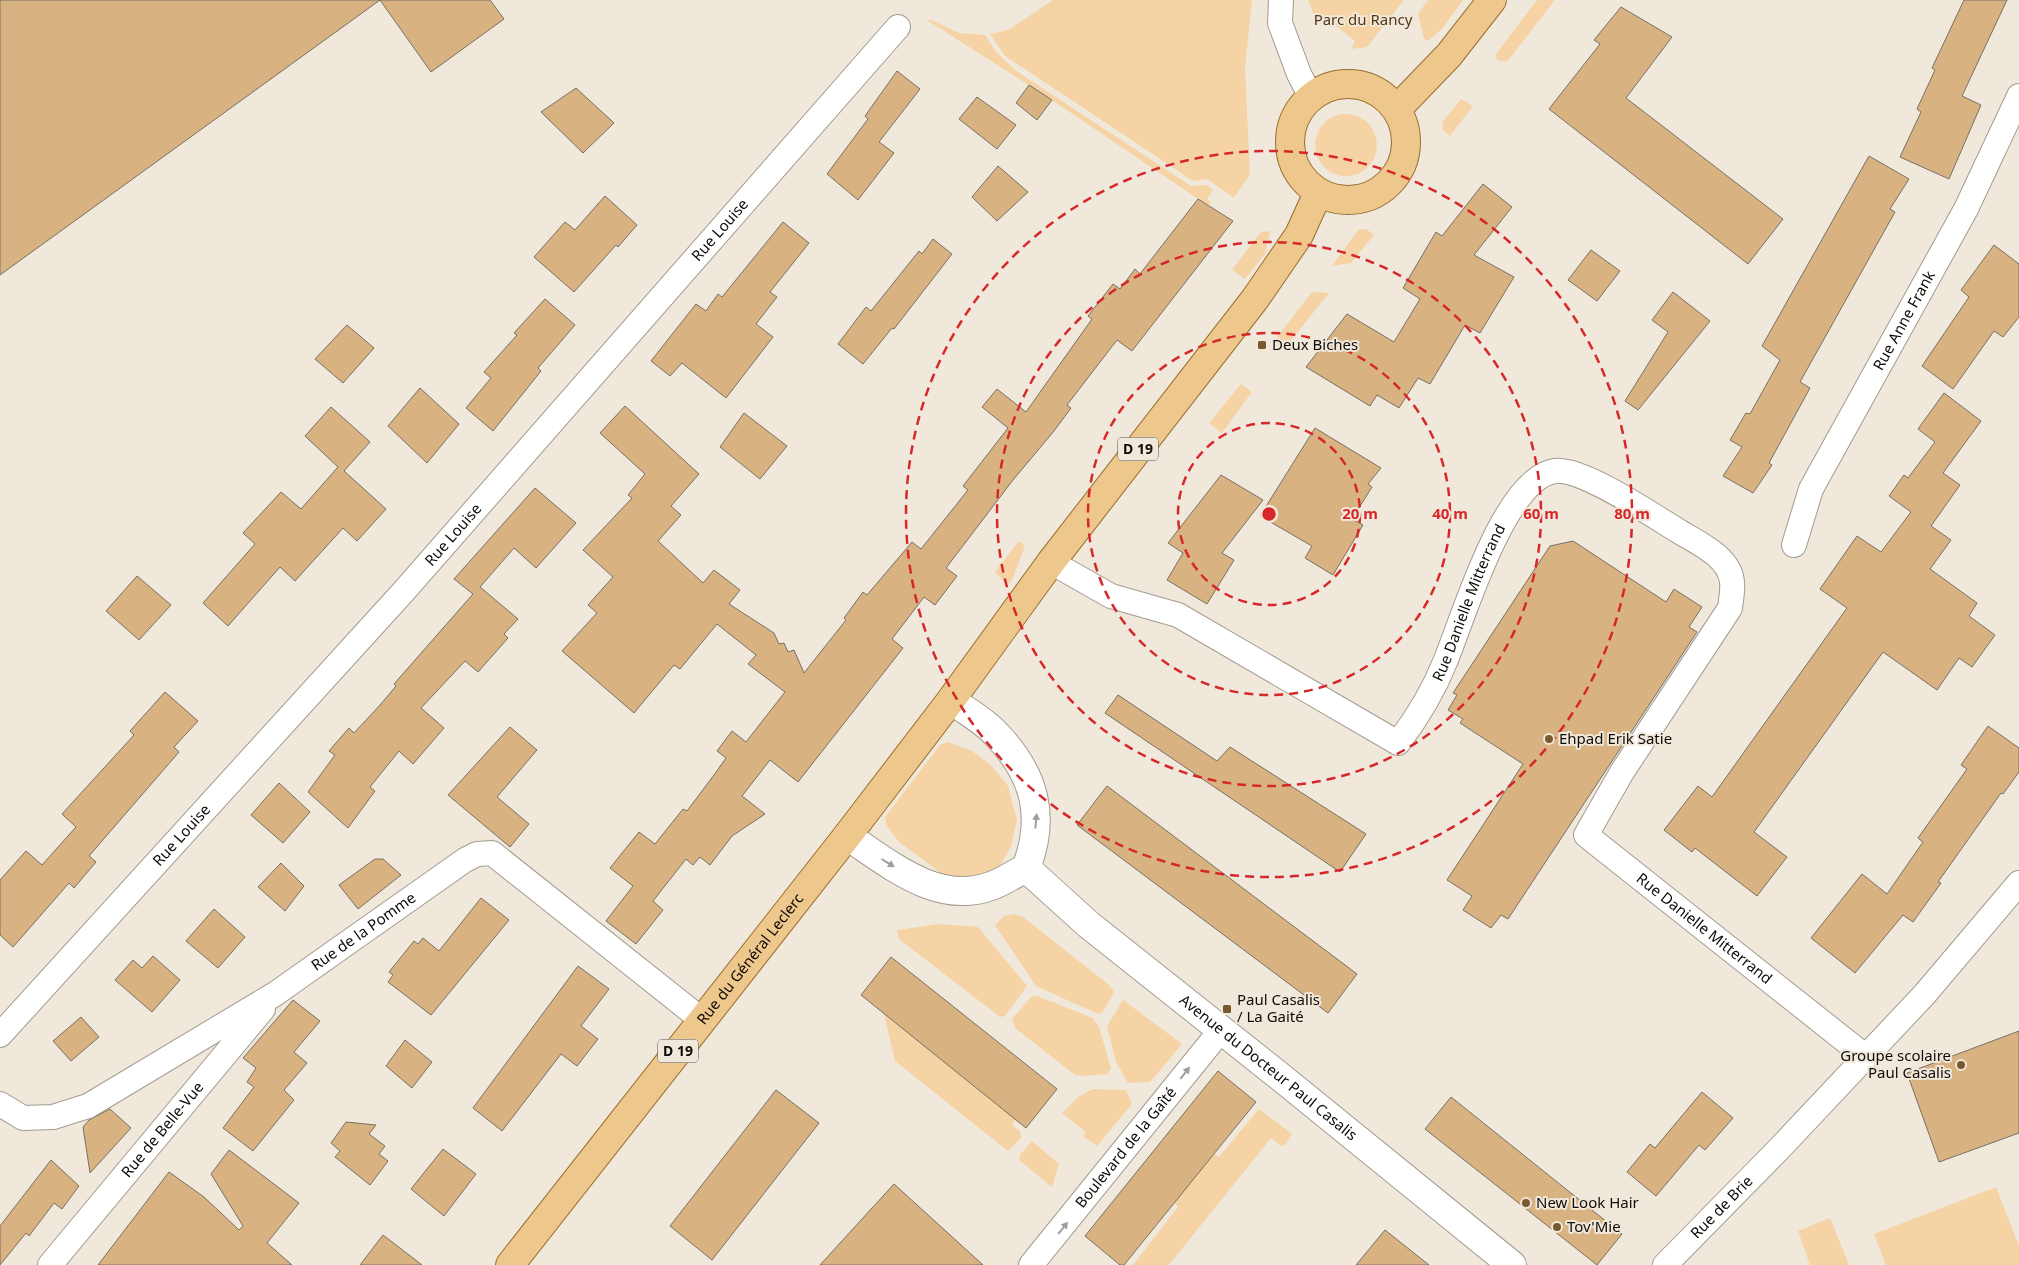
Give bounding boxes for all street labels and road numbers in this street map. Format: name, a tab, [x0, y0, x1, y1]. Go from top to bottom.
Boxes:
street label: Rue Louise	[687, 194, 752, 265]
street label: Rue Anne Frank	[1868, 267, 1939, 373]
road number: D 19	[1118, 438, 1158, 460]
street label: Rue Louise	[420, 499, 485, 570]
street label: Rue Danielle Mitterrand	[1427, 520, 1509, 684]
street label: Rue Louise	[148, 800, 214, 870]
street label: Rue Danielle Mitterrand	[1633, 868, 1777, 988]
street label: Rue de la Pomme	[307, 887, 419, 974]
street label: Rue du Général Leclerc	[692, 889, 807, 1028]
street label: Avenue du Docteur Paul Casalis	[1176, 990, 1362, 1144]
road number: D 19	[658, 1040, 698, 1062]
street label: Rue de Belle-Vue	[116, 1077, 207, 1181]
street label: Boulevard de la Gaîté	[1070, 1082, 1180, 1212]
street label: Rue de Brie	[1686, 1171, 1757, 1242]

